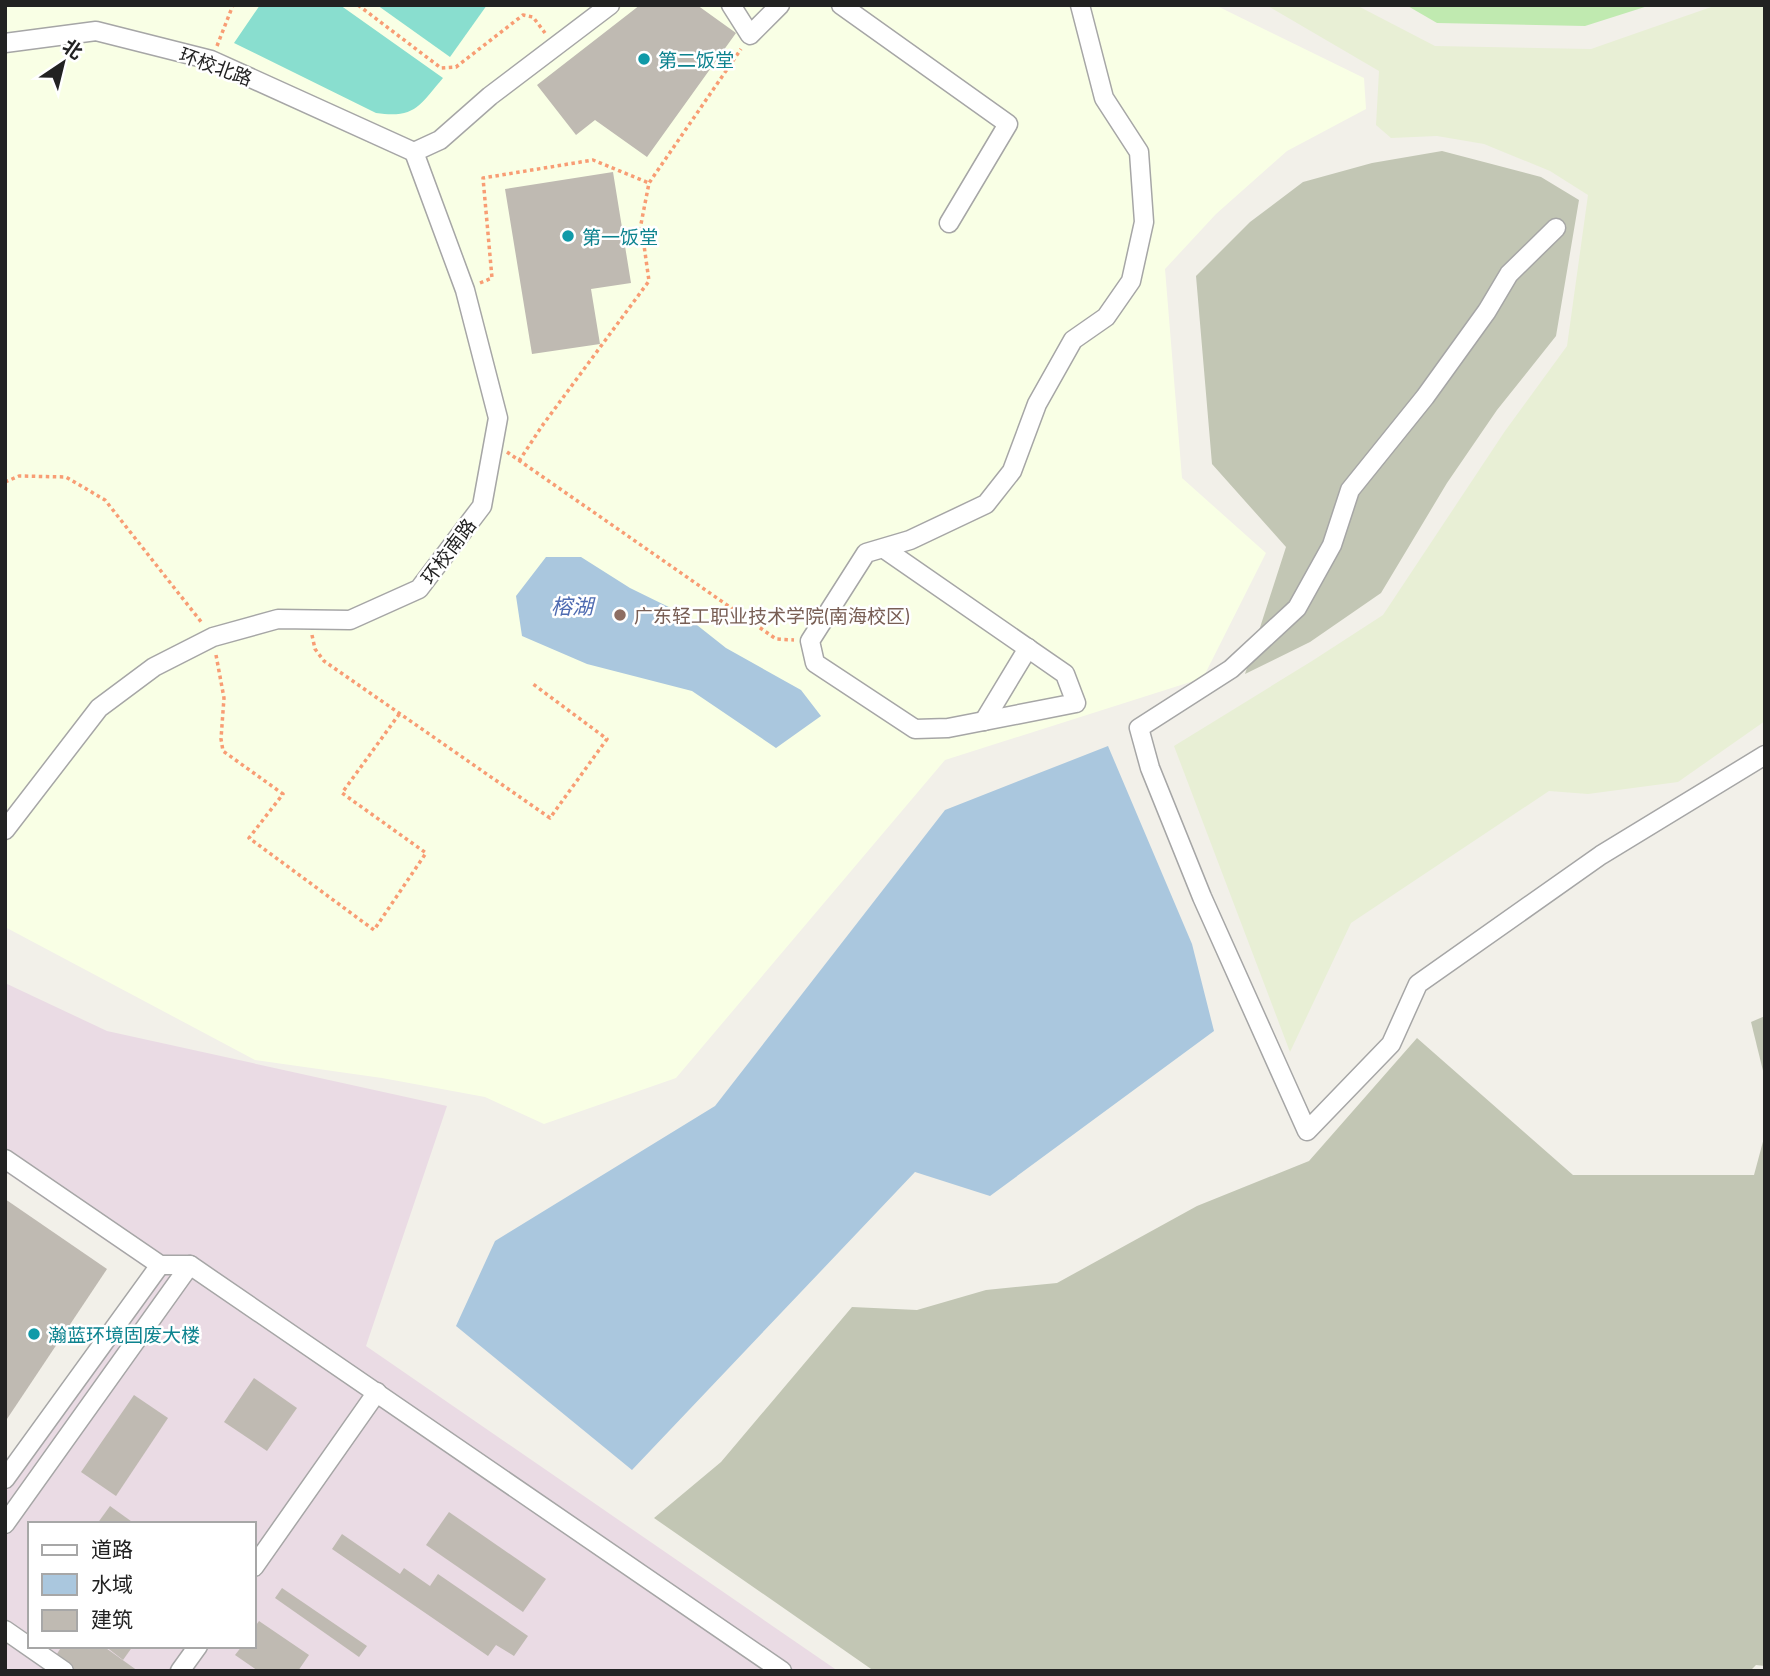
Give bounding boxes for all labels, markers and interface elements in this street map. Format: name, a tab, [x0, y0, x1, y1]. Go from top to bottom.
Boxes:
north arrow	[28, 28, 98, 98]
text: 北	[57, 31, 89, 66]
street label: 环校北路	[175, 39, 257, 93]
place label: 第二饭堂	[658, 45, 734, 74]
marker: 第二饭堂	[636, 51, 652, 67]
place label: 第一饭堂	[582, 222, 658, 251]
marker: 第一饭堂	[560, 228, 576, 244]
street label: 环校南路	[414, 512, 482, 590]
water label: 榕湖	[551, 590, 596, 622]
place label: 广东轻工职业技术学院(南海校区)	[634, 601, 910, 630]
marker: 广东轻工职业技术学院(南海校区)	[612, 607, 628, 623]
place label: 瀚蓝环境固废大楼	[48, 1320, 200, 1349]
marker: 瀚蓝环境固废大楼	[26, 1326, 42, 1342]
legend	[28, 1522, 256, 1648]
text: 道路	[91, 1533, 133, 1565]
text: 水域	[91, 1568, 133, 1600]
text: 建筑	[91, 1603, 133, 1635]

